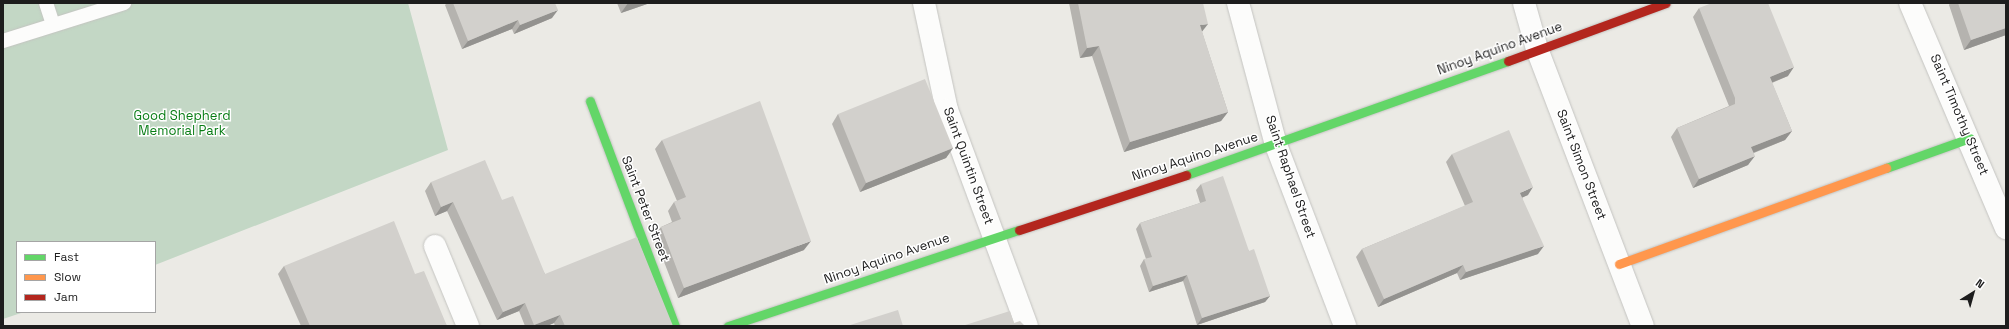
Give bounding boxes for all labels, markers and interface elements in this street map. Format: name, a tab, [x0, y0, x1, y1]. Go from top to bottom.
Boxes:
street label: Ninoy Aquino Avenue	[1435, 19, 1565, 79]
street label: Saint Timothy Street	[1926, 52, 1992, 178]
street label: Saint Quintin Street	[940, 105, 996, 227]
street label: Saint Simon Street	[1553, 108, 1609, 222]
park label: Good Shepherd Memorial Park	[133, 109, 231, 140]
street label: Saint Raphael Street	[1262, 113, 1318, 241]
street label: Ninoy Aquino Avenue	[1130, 129, 1260, 185]
street label: Saint Peter Street	[618, 154, 672, 264]
street label: Ninoy Aquino Avenue	[822, 230, 952, 288]
legend	[16, 241, 156, 313]
text: Fast	[54, 249, 79, 265]
text: Slow	[54, 269, 81, 285]
north arrow	[1953, 273, 1993, 313]
text: N	[1973, 276, 1987, 291]
text: Jam	[54, 289, 78, 305]

